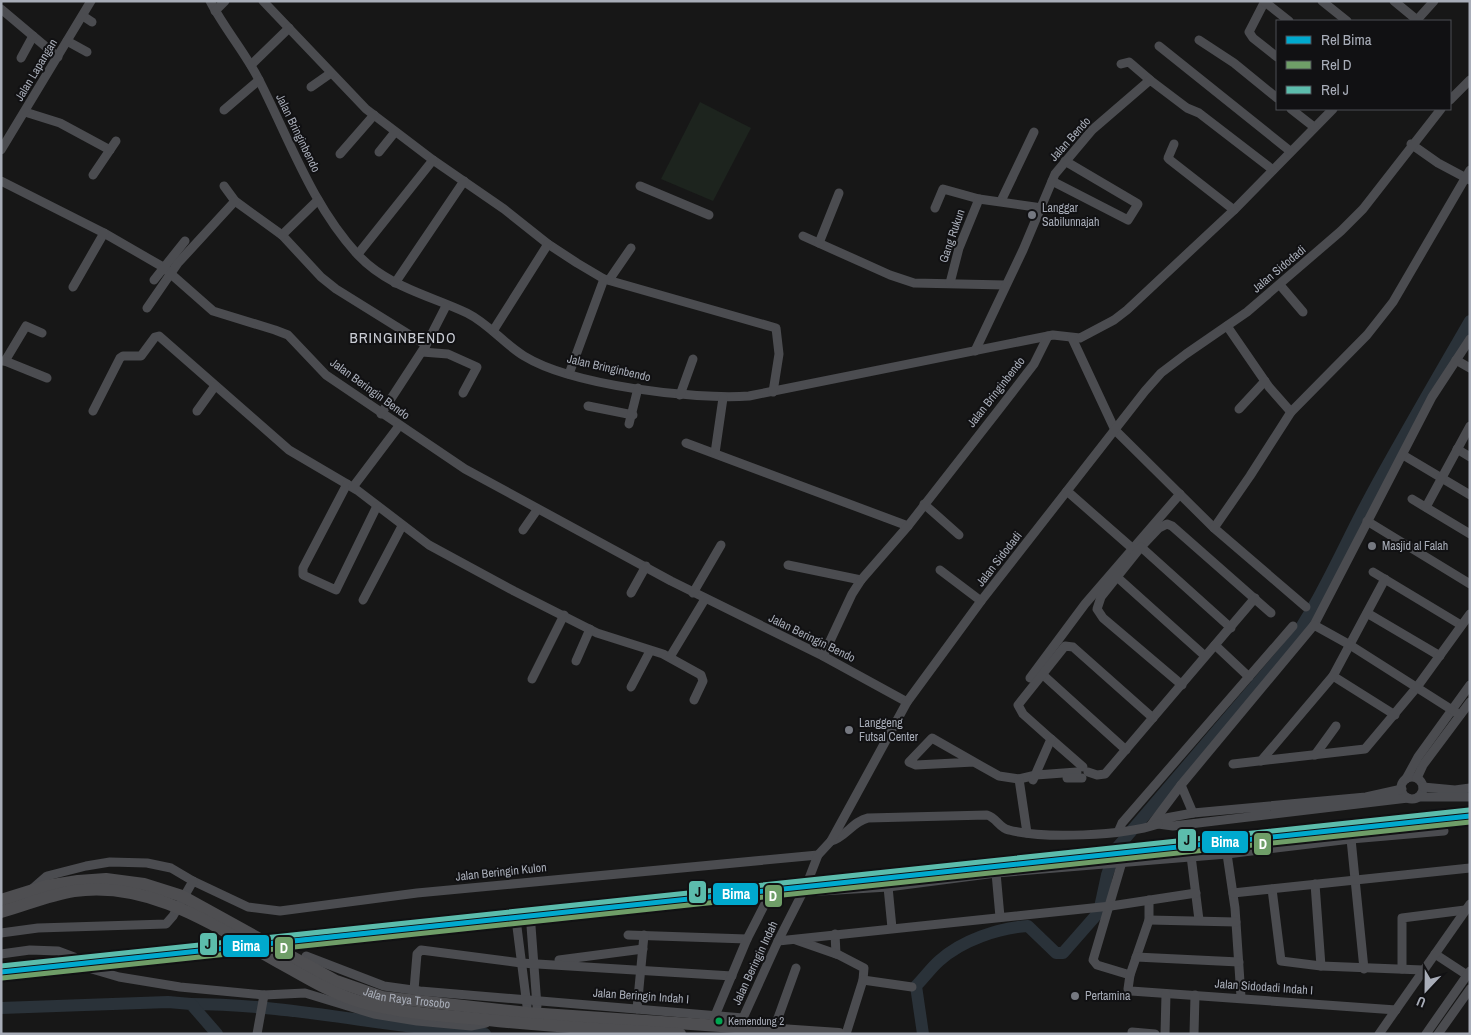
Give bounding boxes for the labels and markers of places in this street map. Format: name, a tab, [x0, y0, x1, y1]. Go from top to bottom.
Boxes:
place label: Langgar Sabilunnajah	[1042, 200, 1099, 230]
marker: Langgar Sabilunnajah	[1026, 209, 1038, 221]
place label: Masjid al Falah	[1382, 538, 1448, 554]
marker: Masjid al Falah	[1366, 540, 1378, 552]
place label: Langgeng Futsal Center	[859, 715, 919, 745]
marker: Langgeng Futsal Center	[843, 724, 855, 736]
place label: Pertamina	[1085, 988, 1131, 1004]
marker: Pertamina	[1069, 990, 1081, 1002]
place label: Kemendung 2	[728, 1014, 784, 1028]
marker: Kemendung 2	[714, 1016, 724, 1026]

